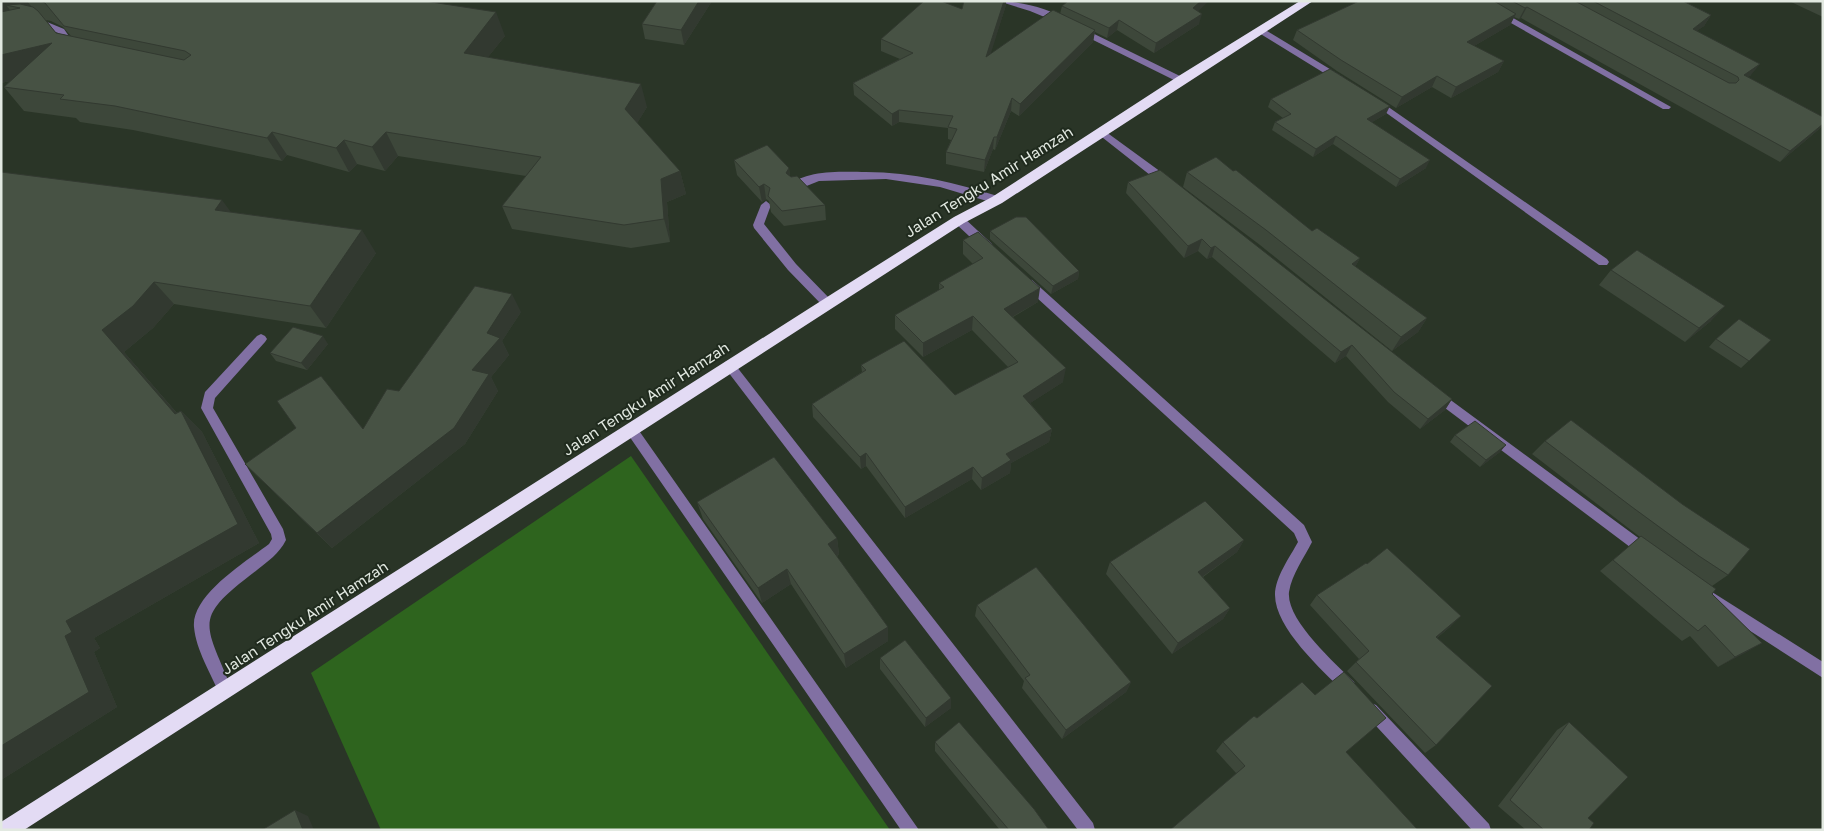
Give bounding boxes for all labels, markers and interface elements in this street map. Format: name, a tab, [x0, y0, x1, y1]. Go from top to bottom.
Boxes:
street label: Jalan Tengku Amir Hamzah	[901, 122, 1076, 240]
street label: Jalan Tengku Amir Hamzah	[559, 338, 732, 459]
street label: Jalan Tengku Amir Hamzah	[218, 557, 391, 678]

